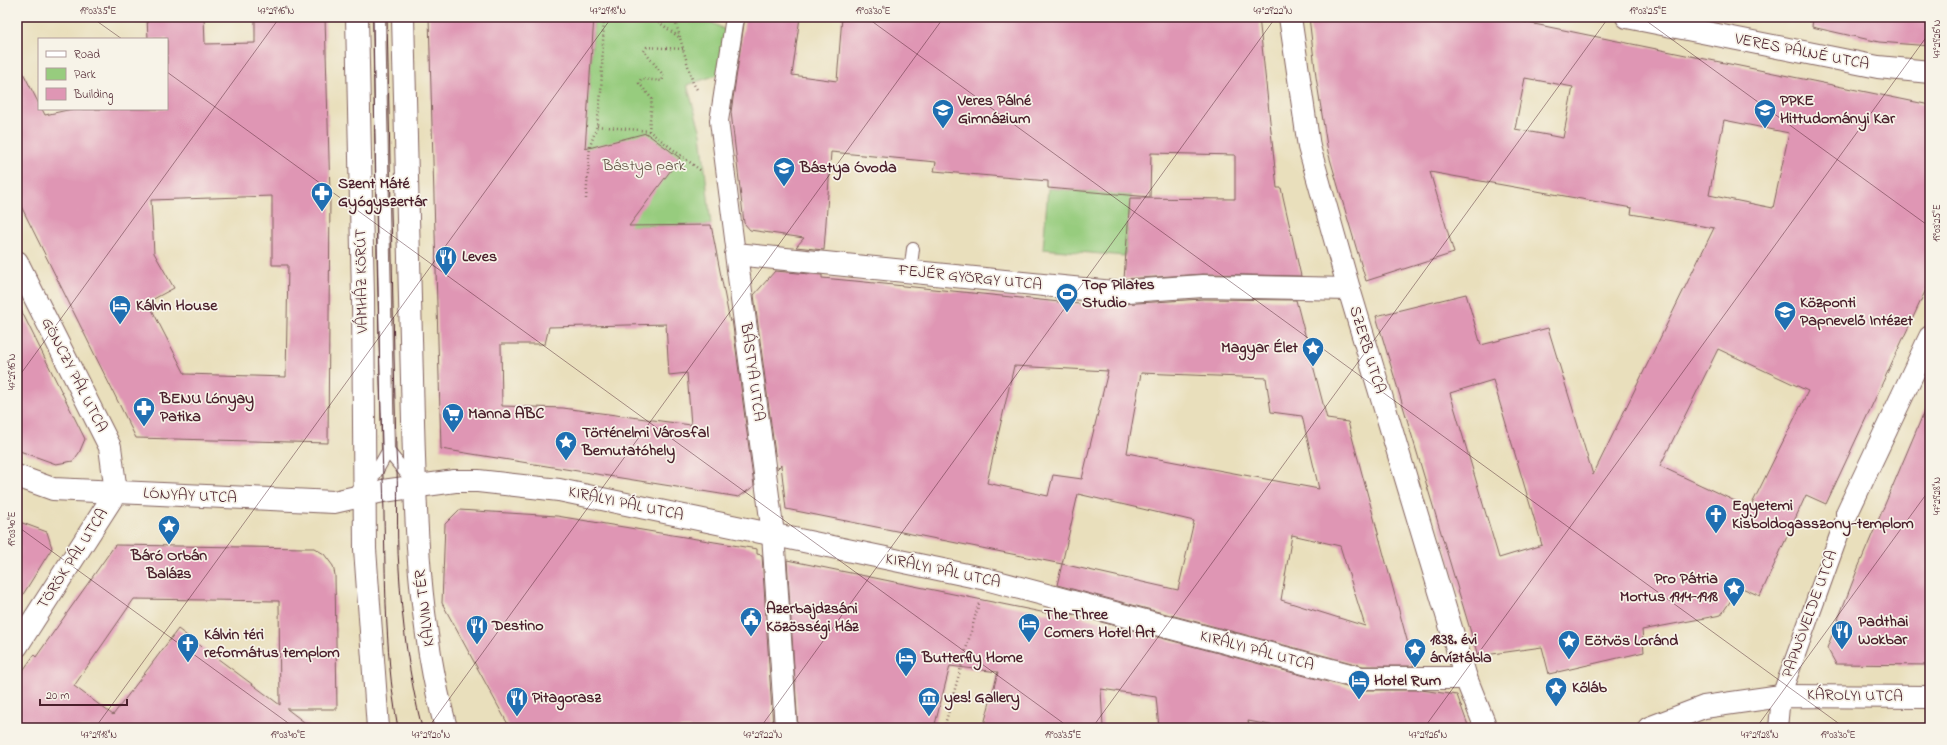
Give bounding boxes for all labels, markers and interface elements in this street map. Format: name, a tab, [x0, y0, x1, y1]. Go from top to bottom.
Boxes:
text: 19°03'35"E	[80, 4, 116, 19]
text: 47°29'16"N	[258, 4, 295, 19]
text: 47°29'18"N	[590, 4, 626, 19]
text: 19°03'30"E	[855, 4, 891, 19]
text: 47°29'22"N	[1254, 4, 1293, 19]
text: 19°03'25"E	[1629, 4, 1667, 19]
text: 47°29'26"N	[1930, 20, 1945, 58]
street label: VERES PÁLNÉ UTCA	[1732, 27, 1871, 77]
legend	[38, 38, 168, 110]
text: Road	[74, 46, 100, 64]
text: Park	[74, 66, 96, 84]
text: Building	[73, 86, 113, 105]
place label: Veres Pálné Gimnázium	[957, 89, 1032, 131]
place label: PPKE Hittudományi Kar	[1780, 89, 1896, 132]
school or university icon: Veres Pálné Gimnázium	[930, 97, 956, 130]
school or university icon: PPKE Hittudományi Kar	[1752, 97, 1778, 130]
park label: Bástya park	[601, 154, 687, 178]
school or university icon: Bástya Óvoda	[771, 155, 797, 188]
place label: Bástya Óvoda	[799, 156, 897, 181]
place label: Szent Máté Gyógyszertár	[338, 172, 428, 215]
pharmacy icon: Szent Máté Gyógyszertár	[309, 180, 335, 213]
text: 19°03'25"E	[1930, 204, 1945, 242]
street label: VÁMHÁZ KÖRÚT	[349, 228, 375, 335]
restaurant icon: Leves	[433, 244, 459, 277]
place label: Leves	[462, 245, 497, 269]
street label: FEJÉR GYÖRGY UTCA	[896, 258, 1043, 298]
place label: Top Pilates Studio	[1082, 273, 1155, 315]
sports icon: Top Pilates Studio	[1054, 281, 1080, 314]
place label: Központi Papnevelő Intézet	[1800, 291, 1914, 333]
hotel icon: Kálvin House	[107, 293, 133, 326]
place label: Kálvin House	[136, 294, 218, 318]
school or university icon: Központi Papnevelő Intézet	[1772, 299, 1798, 332]
street label: SZERB UTCA	[1342, 303, 1392, 397]
street label: GÖNCZY PÁL UTCA	[35, 313, 113, 437]
street label: BÁSTYA UTCA	[733, 320, 771, 423]
place icon: Magyar Élet	[1300, 335, 1326, 368]
place label: Magyar Élet	[1221, 336, 1299, 361]
text: 47°29'16"N	[5, 353, 20, 390]
place label: BENU Lónyay Patika	[159, 387, 254, 429]
pharmacy icon: BENU Lónyay Patika	[131, 395, 157, 428]
supermarket icon: Manna ABC	[440, 401, 466, 434]
place label: Manna ABC	[468, 402, 544, 426]
place label: Történelmi Városfal Bemutatóhely	[581, 421, 709, 464]
place icon: Történelmi Városfal Bemutatóhely	[553, 429, 579, 462]
text: 47°29'28"N	[1930, 477, 1945, 515]
street label: KIRÁLYI PÁL UTCA	[566, 480, 686, 528]
street label: LÓNYAY UTCA	[143, 482, 238, 510]
place label: Egyetemi Kisboldogasszony-templom	[1732, 494, 1914, 537]
church icon: Egyetemi Kisboldogasszony-templom	[1703, 502, 1729, 535]
street label: TÖRÖK PÁL UTCA	[31, 504, 115, 614]
text: 19°03'40"E	[5, 511, 20, 547]
place icon: Báró Orbán Balázs	[156, 513, 182, 546]
place label: Báró Orbán Balázs	[130, 544, 207, 586]
street label: KIRÁLYI PÁL UTCA	[883, 547, 1003, 595]
street label: PAPNÖVELDE UTCA	[1776, 547, 1844, 681]
place label: Pro Pátria Mortus 1914-1918	[1620, 567, 1718, 609]
street label: KÁLVIN TÉR	[408, 568, 442, 648]
place icon: Pro Pátria Mortus 1914-1918	[1721, 575, 1747, 608]
place label: Azerbajdzsáni Közösségi Ház	[766, 597, 860, 640]
place label: The Three Corners Hotel Art	[1044, 603, 1156, 645]
public building icon: Azerbajdzsáni Közösségi Ház	[738, 605, 764, 638]
place label: Padthai Wokbar	[1858, 610, 1909, 652]
hotel icon: The Three Corners Hotel Art	[1016, 611, 1042, 644]
restaurant icon: Destino	[464, 613, 490, 646]
place label: Destino	[491, 614, 544, 638]
restaurant icon: Padthai Wokbar	[1829, 618, 1855, 651]
place label: Kálvin téri református templom	[204, 623, 340, 665]
street label: KIRÁLYI PÁL UTCA	[1197, 624, 1317, 678]
place label: 1838. évi árvíztábla	[1430, 628, 1492, 670]
place icon: Eötvös Loránd	[1556, 628, 1582, 661]
place label: Eötvös Loránd	[1584, 629, 1678, 653]
church icon: Kálvin téri református templom	[175, 631, 201, 664]
place icon: 1838. évi árvíztábla	[1402, 636, 1428, 669]
hotel icon: Butterfly Home	[893, 645, 919, 678]
place label: Butterfly Home	[921, 646, 1024, 671]
hotel icon: Hotel Rum	[1346, 668, 1372, 701]
place label: Hotel Rum	[1374, 669, 1442, 693]
place icon: Kőláb	[1543, 675, 1569, 708]
place label: Kőláb	[1572, 676, 1607, 700]
scale bar	[40, 681, 127, 707]
street label: KÁROLYI UTCA	[1807, 683, 1903, 709]
restaurant icon: Pitagorasz	[504, 685, 530, 718]
museum icon: yes! Gallery	[916, 685, 942, 718]
place label: Pitagorasz	[532, 686, 602, 711]
place label: yes! Gallery	[944, 686, 1020, 711]
text: 20 m	[46, 687, 69, 705]
text: 47°29'18"N	[81, 728, 117, 743]
text: 19°03'40"E	[270, 728, 306, 743]
text: 47°29'20"N	[412, 728, 450, 743]
text: 47°29'22"N	[744, 728, 783, 743]
text: 19°03'35"E	[1045, 728, 1081, 743]
text: 47°29'26"N	[1409, 728, 1447, 743]
text: 47°29'28"N	[1741, 728, 1779, 743]
text: 19°03'30"E	[1820, 728, 1856, 743]

